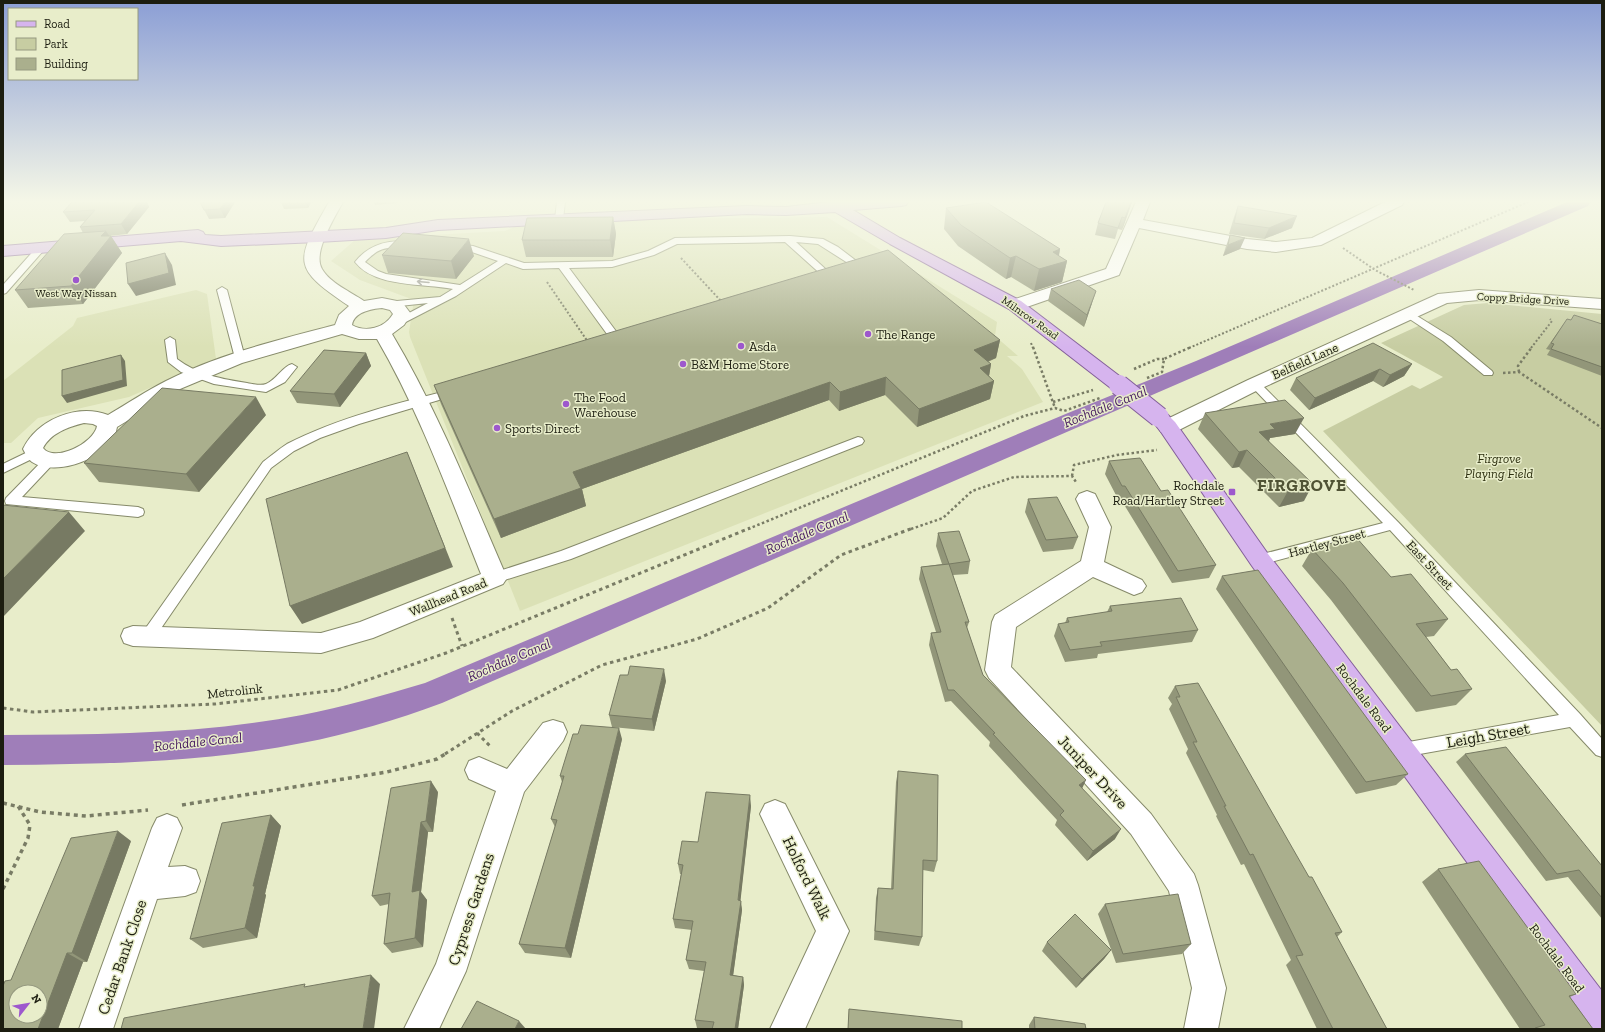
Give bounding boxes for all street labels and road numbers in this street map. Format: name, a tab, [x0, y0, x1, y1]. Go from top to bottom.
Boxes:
street label: Coppy Bridge Drive	[1476, 290, 1570, 308]
street label: Milnrow Road	[999, 294, 1061, 342]
street label: Belfield Lane	[1269, 340, 1341, 382]
street label: Hartley Street	[1287, 525, 1367, 560]
street label: East Street	[1403, 537, 1457, 593]
street label: Wallhead Road	[407, 575, 489, 619]
street label: Rochdale Road	[1333, 661, 1395, 735]
street label: Metrolink	[207, 681, 264, 701]
street label: Leigh Street	[1445, 718, 1531, 752]
street label: Juniper Drive	[1054, 731, 1132, 813]
street label: Holford Walk	[779, 833, 836, 923]
street label: Cypress Gardens	[444, 850, 498, 968]
street label: Cedar Bank Close	[93, 897, 151, 1017]
street label: Rochdale Road	[1526, 921, 1588, 995]

